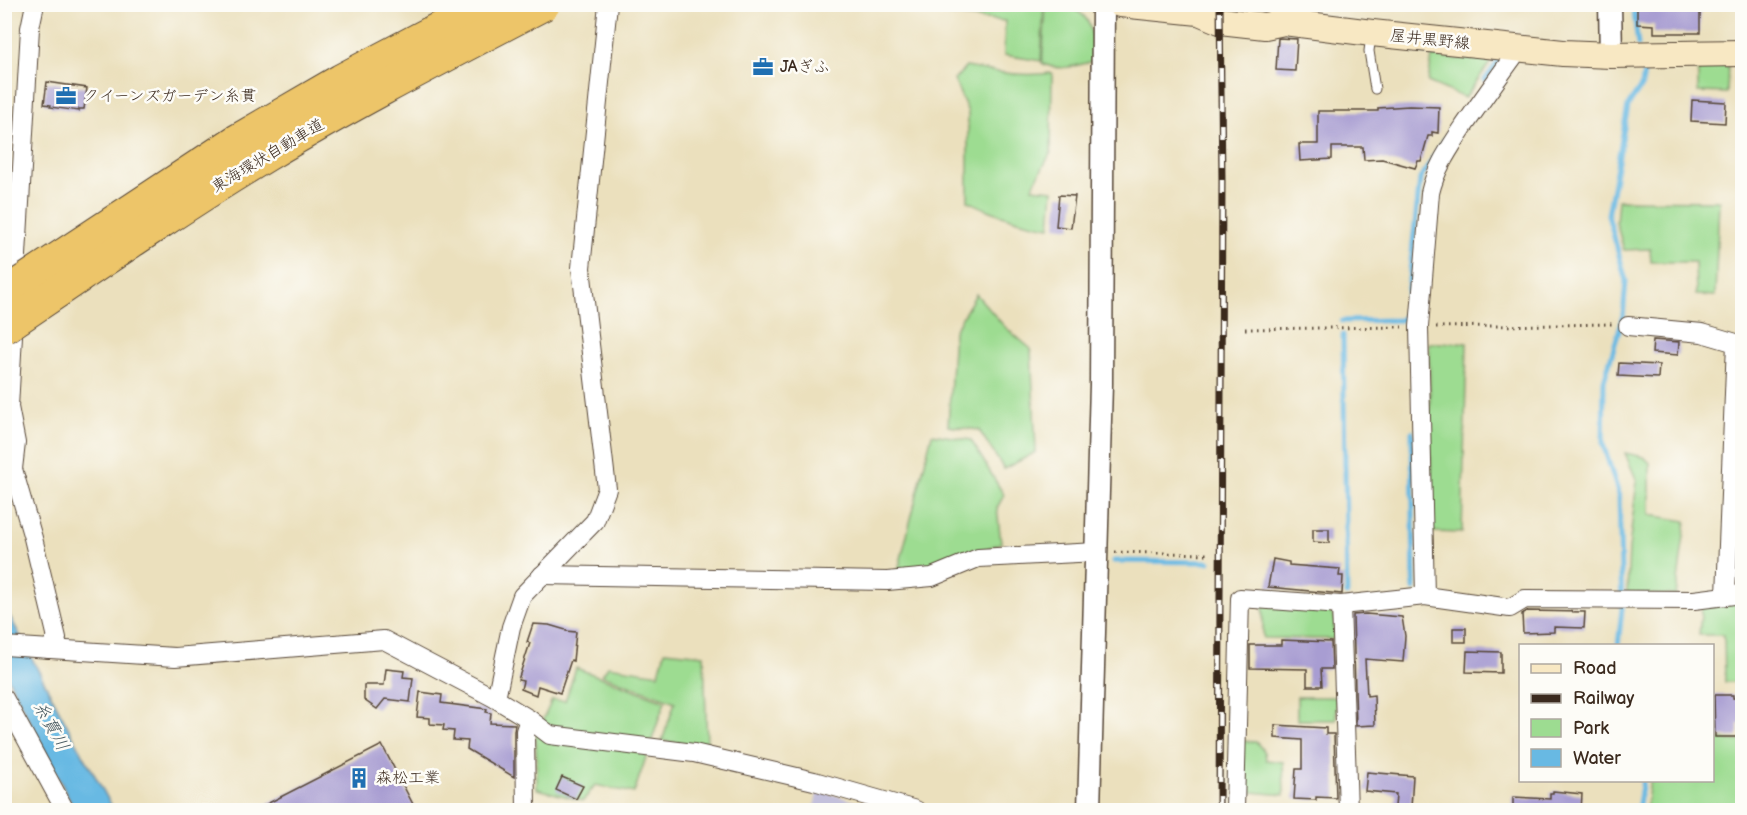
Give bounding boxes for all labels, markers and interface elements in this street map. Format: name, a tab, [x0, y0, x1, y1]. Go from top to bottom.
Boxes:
street label: 屋井黒野線	[1389, 26, 1471, 54]
office icon: JAぎふ	[751, 55, 775, 79]
place label: JAぎふ	[780, 58, 829, 77]
office icon: クイーンズガーデン糸貫	[54, 84, 78, 108]
place label: クイーンズガーデン糸貫	[83, 87, 256, 106]
street label: 東海環状自動車道	[208, 115, 328, 197]
legend	[1519, 644, 1714, 782]
text: Road	[1573, 658, 1617, 679]
text: Railway	[1573, 688, 1635, 709]
water label: 糸貫川	[29, 697, 73, 755]
text: Park	[1573, 718, 1609, 739]
text: Water	[1573, 748, 1621, 769]
building icon: 森松工業	[347, 766, 371, 790]
place label: 森松工業	[376, 769, 440, 788]

